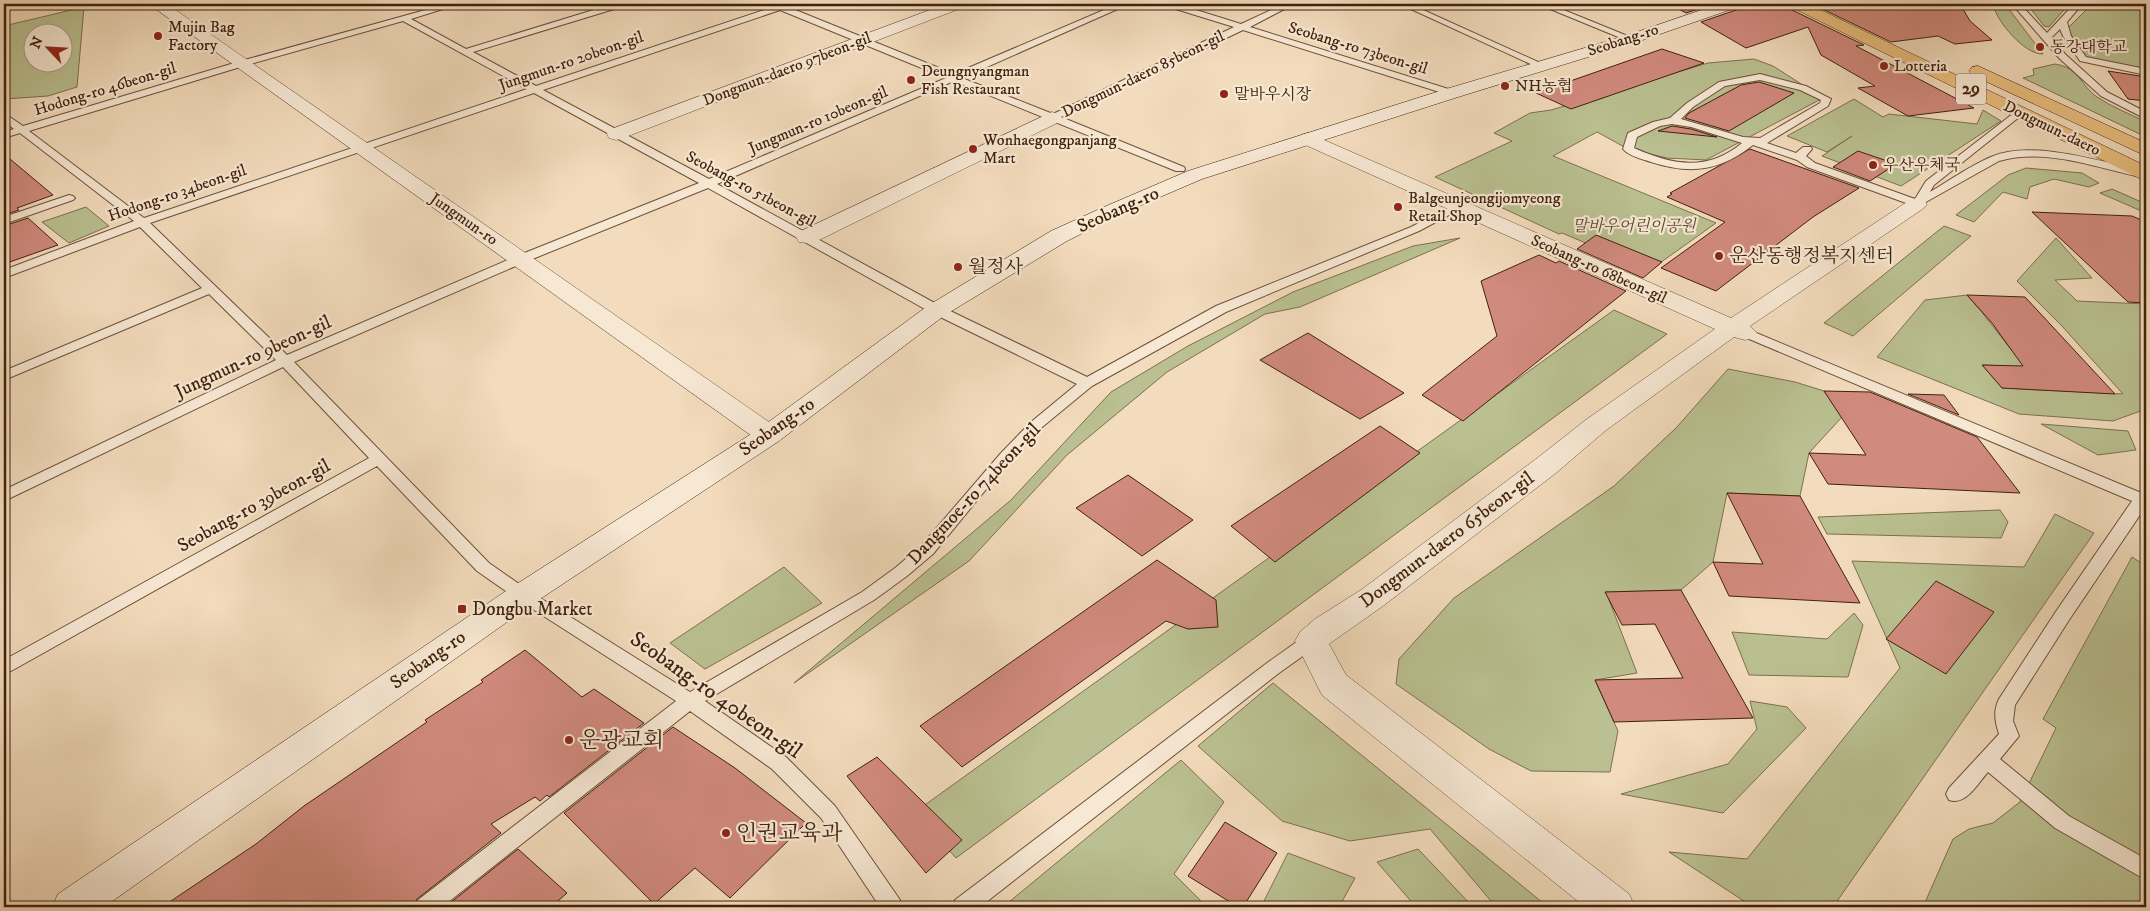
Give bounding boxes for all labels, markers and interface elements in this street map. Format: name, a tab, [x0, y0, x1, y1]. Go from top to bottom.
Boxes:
place label: Mujin Bag Factory	[168, 17, 235, 55]
street label: Seobang-ro 73beon-gil	[1286, 17, 1430, 79]
street label: Seobang-ro	[1585, 19, 1661, 61]
north arrow	[22, 22, 72, 72]
street label: Dongmun-daero 85beon-gil	[1058, 26, 1228, 122]
street label: Jungmun-ro 20beon-gil	[494, 27, 646, 96]
street label: Dongmun-daero 97beon-gil	[700, 28, 874, 110]
marker: Mujin Bag Factory	[152, 30, 164, 42]
text: N	[27, 33, 48, 52]
place label: 동강대학교	[2050, 37, 2127, 57]
marker: 동강대학교	[2034, 41, 2046, 53]
place label: Lotteria	[1894, 56, 1947, 76]
street label: Hodong-ro 46beon-gil	[32, 58, 179, 120]
marker: Lotteria	[1878, 60, 1890, 72]
place label: Deungnyangman Fish Restaurant	[921, 61, 1030, 99]
marker: Deungnyangman Fish Restaurant	[905, 74, 917, 86]
road number: 29	[1956, 74, 1986, 105]
place label: NH농협	[1515, 76, 1572, 96]
marker: NH농협	[1499, 80, 1511, 92]
street label: Jungmun-ro 10beon-gil	[743, 82, 891, 159]
place label: 말바우시장	[1234, 84, 1312, 104]
marker: 말바우시장	[1218, 88, 1230, 100]
street label: Dongmun-daero	[2000, 96, 2104, 160]
place label: Wonhaegongpanjang Mart	[982, 130, 1117, 168]
marker: Wonhaegongpanjang Mart	[967, 143, 979, 155]
street label: Seobang-ro 51beon-gil	[683, 146, 820, 232]
place label: 우산우체국	[1883, 155, 1961, 175]
marker: 우산우체국	[1867, 159, 1879, 171]
street label: Hodong-ro 34beon-gil	[105, 160, 249, 226]
street label: Seobang-ro	[1073, 182, 1163, 238]
street label: Jungmun-ro	[425, 187, 502, 250]
place label: Balgeunjeongijomyeong Retail Shop	[1408, 188, 1561, 226]
marker: Balgeunjeongijomyeong Retail Shop	[1392, 201, 1404, 213]
park label: 말바우어린이공원	[1572, 216, 1697, 236]
street label: Seobang-ro 68beon-gil	[1528, 230, 1670, 308]
place label: 운산동행정복지센터	[1729, 245, 1894, 268]
marker: 운산동행정복지센터	[1713, 250, 1725, 262]
place label: 월정사	[968, 256, 1024, 279]
marker: 월정사	[952, 261, 964, 273]
street label: Jungmun-ro 9beon-gil	[169, 311, 335, 404]
street label: Seobang-ro	[735, 393, 819, 461]
street label: Dangmoe-ro 74beon-gil	[903, 418, 1046, 569]
street label: Seobang-ro 39beon-gil	[173, 454, 335, 558]
street label: Dongmun-daero 65beon-gil	[1355, 467, 1539, 613]
place label: Dongbu Market	[472, 598, 592, 621]
marker: Dongbu Market	[456, 603, 468, 615]
street label: Seobang-ro	[386, 626, 470, 694]
street label: Seobang-ro 40beon-gil	[625, 626, 808, 765]
place label: 운광교회	[579, 727, 664, 754]
marker: 운광교회	[563, 734, 575, 746]
place label: 인권교육과	[736, 820, 843, 847]
marker: 인권교육과	[720, 827, 732, 839]

